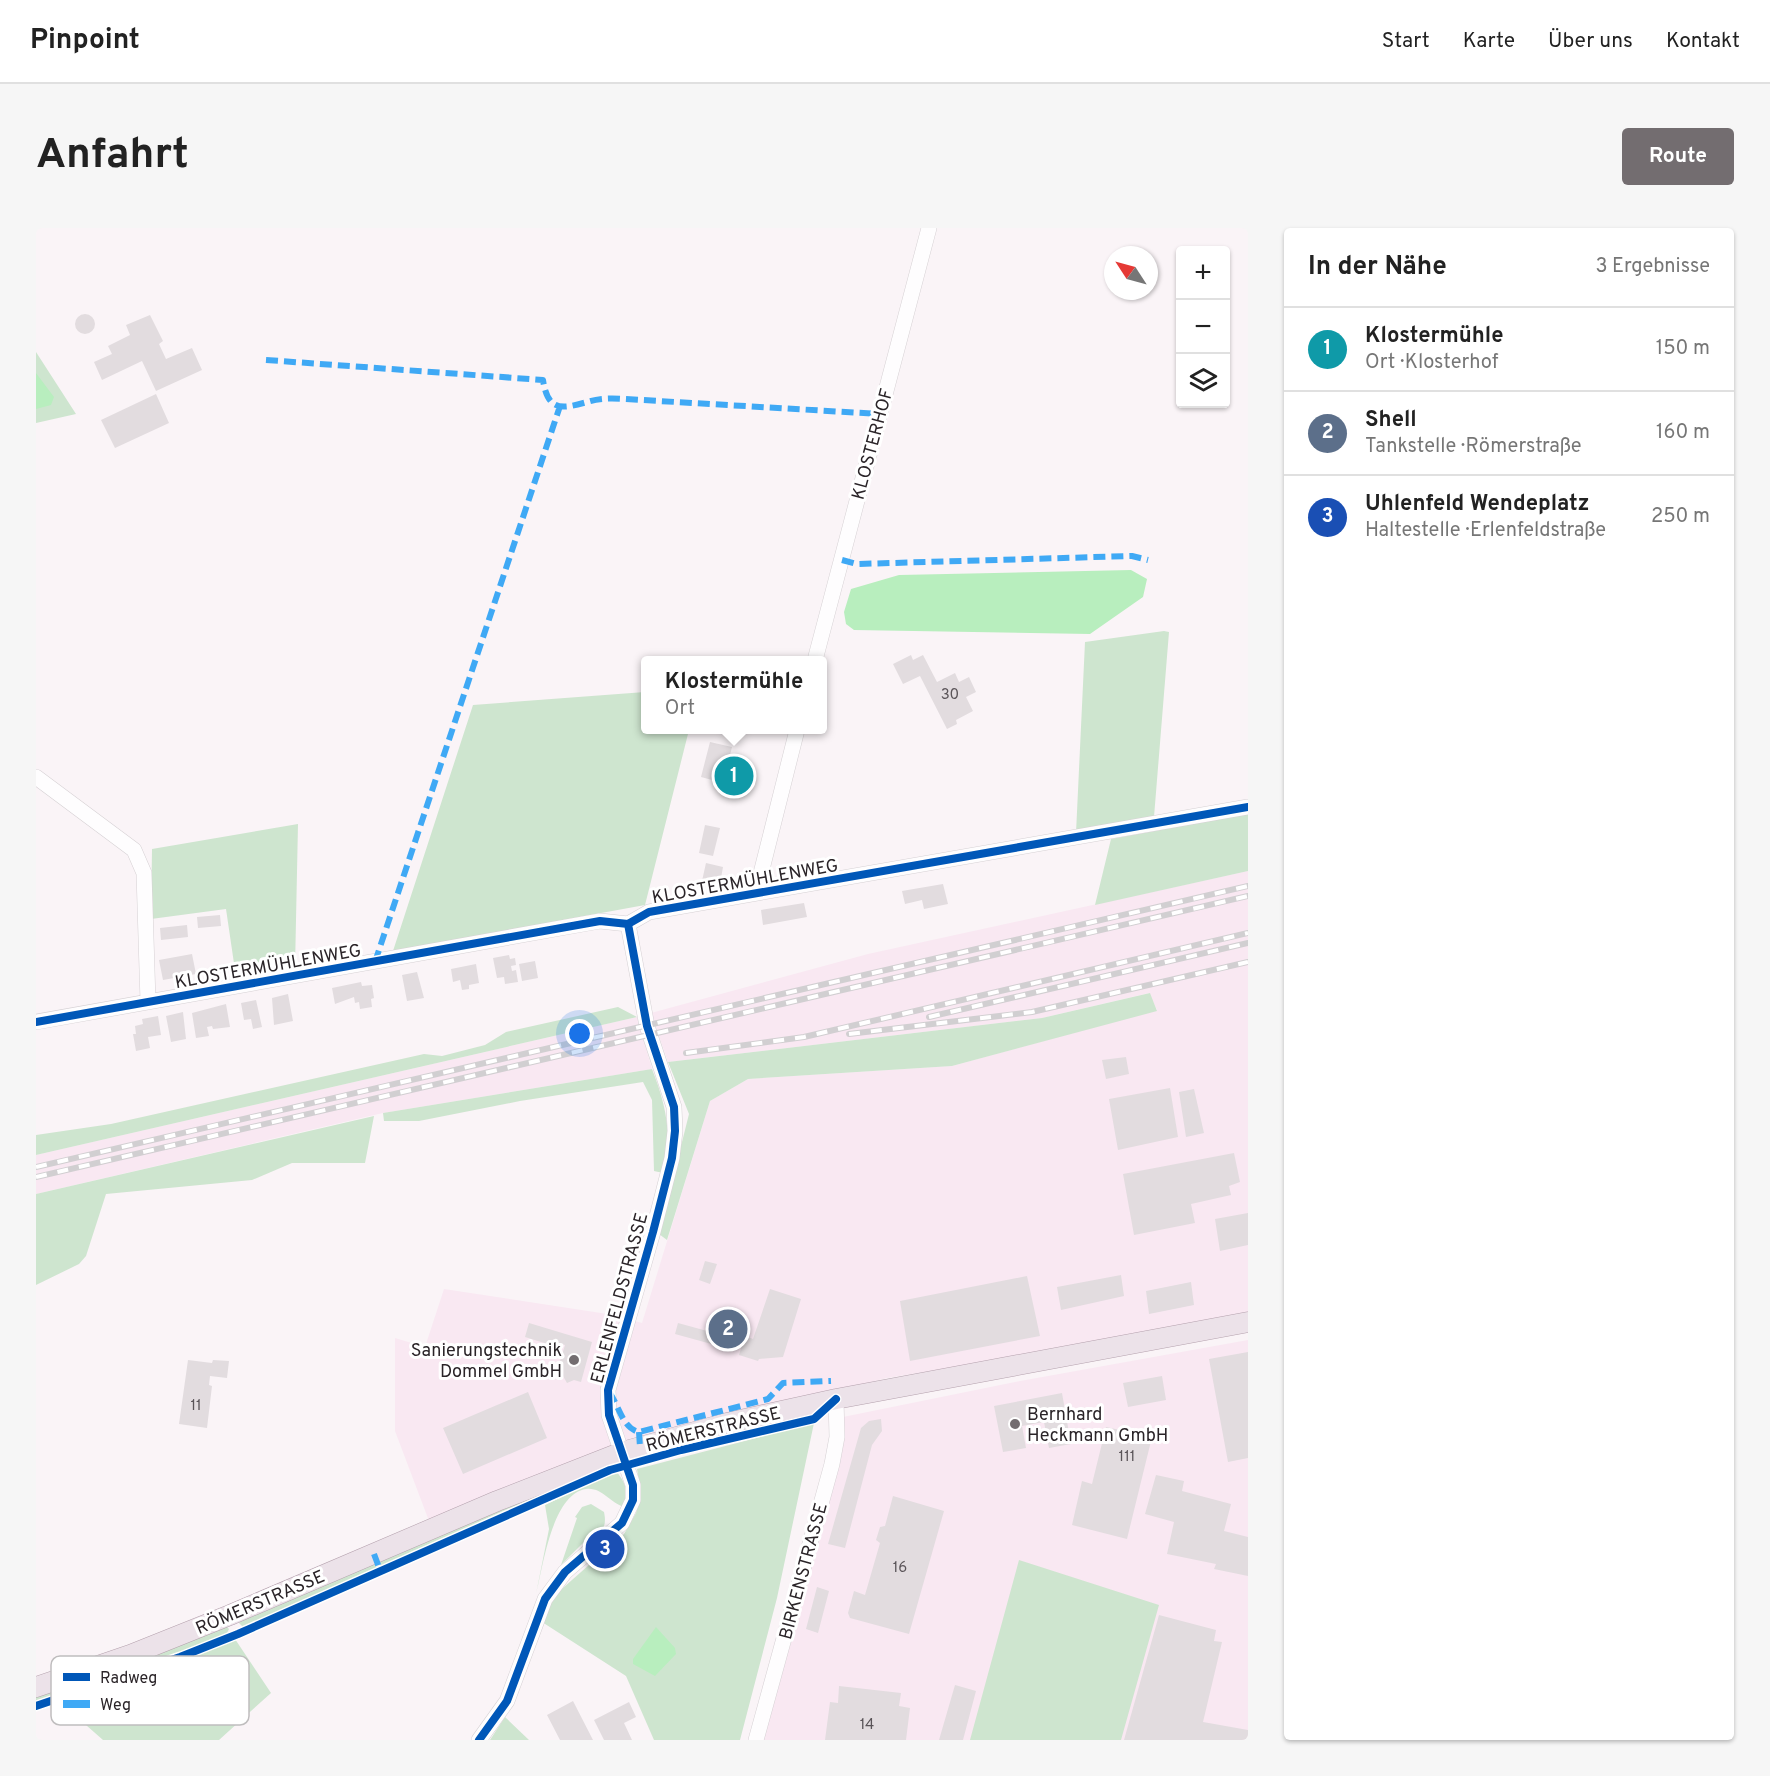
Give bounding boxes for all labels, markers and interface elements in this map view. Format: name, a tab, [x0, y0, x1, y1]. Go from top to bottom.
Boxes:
text: Pinpoint	[30, 23, 140, 59]
text: Start	[1382, 28, 1430, 55]
text: Karte	[1463, 28, 1515, 55]
text: Über uns	[1548, 28, 1633, 55]
text: Kontakt	[1666, 28, 1740, 55]
button: Route	[1622, 128, 1734, 185]
text: Anfahrt	[36, 130, 189, 183]
north arrow	[1104, 246, 1158, 300]
map controls	[1176, 246, 1230, 408]
button: +	[1176, 246, 1230, 300]
text: In der Nähe	[1308, 251, 1447, 284]
text: 3 Ergebnisse	[1595, 254, 1710, 280]
button: −	[1176, 300, 1230, 354]
text: Klostermühle	[1365, 323, 1503, 350]
text: 1	[1324, 336, 1332, 362]
text: 150 m	[1656, 336, 1710, 362]
text: Ort · Klosterhof	[1365, 350, 1499, 376]
button: layers	[1176, 354, 1230, 408]
street label: KLOSTERHOF	[848, 386, 899, 503]
text: Shell	[1365, 407, 1417, 434]
text: 2	[1321, 420, 1334, 446]
text: 160 m	[1656, 420, 1710, 446]
text: Tankstelle · Römerstraße	[1365, 434, 1582, 460]
text: Uhlenfeld Wendeplatz	[1365, 491, 1589, 518]
text: 3	[1322, 504, 1334, 530]
text: 250 m	[1651, 504, 1710, 530]
text: Haltestelle · Erlenfeldstraße	[1365, 518, 1606, 544]
popup	[641, 656, 827, 734]
text: Klostermühle	[665, 669, 803, 696]
house number: 30	[941, 686, 959, 705]
text: Ort	[665, 696, 695, 722]
pin: 1	[714, 754, 754, 798]
street label: KLOSTERMÜHLENWEG	[650, 853, 840, 910]
street label: KLOSTERMÜHLENWEG	[173, 938, 363, 995]
your location	[565, 1019, 594, 1048]
street label: ERLENFELDSTRASSE	[587, 1211, 654, 1386]
pin: 2	[708, 1306, 748, 1352]
place label: Sanierungstechnik Dommel GmbH	[411, 1340, 562, 1384]
marker: Sanierungstechnik Dommel GmbH	[567, 1353, 581, 1367]
house number: 11	[190, 1397, 202, 1416]
street label: RÖMERSTRASSE	[643, 1401, 783, 1458]
place label: Bernhard Heckmann GmbH	[1027, 1404, 1168, 1448]
marker: Bernhard Heckmann GmbH	[1008, 1417, 1022, 1431]
house number: 111	[1119, 1448, 1135, 1467]
street label: BIRKENSTRASSE	[775, 1501, 834, 1642]
pin: 3	[586, 1526, 624, 1572]
house number: 16	[893, 1559, 907, 1578]
street label: RÖMERSTRASSE	[192, 1564, 329, 1641]
legend	[51, 1656, 249, 1725]
text: Radweg	[100, 1669, 157, 1689]
text: Weg	[100, 1696, 131, 1716]
house number: 14	[860, 1716, 874, 1735]

